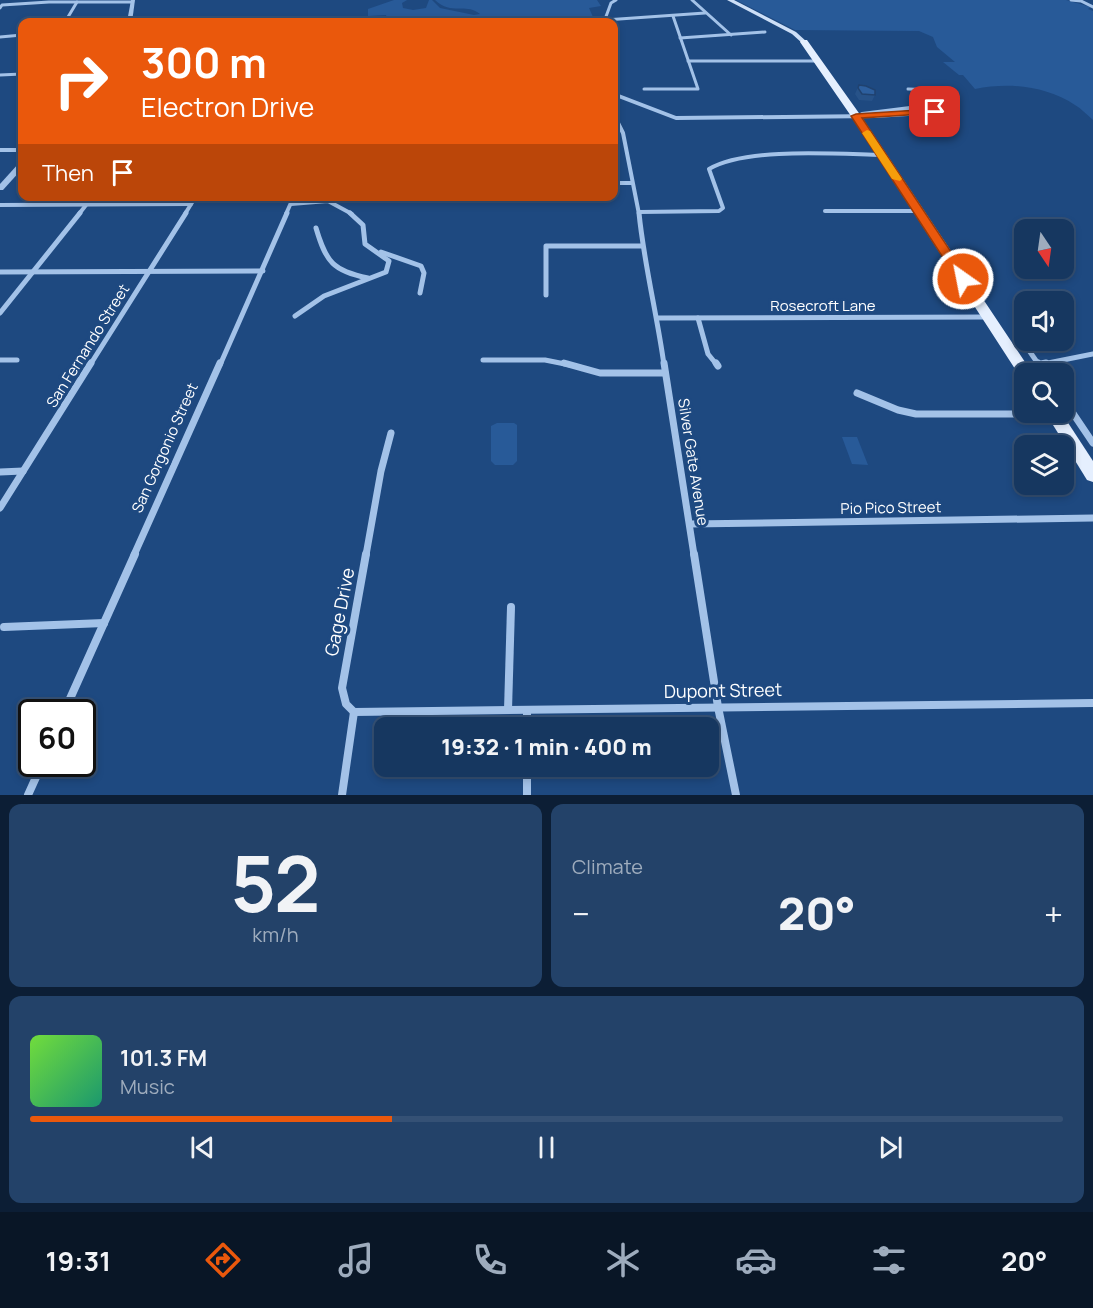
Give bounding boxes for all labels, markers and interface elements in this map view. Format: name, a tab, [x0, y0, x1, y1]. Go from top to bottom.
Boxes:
text: 300 m	[141, 33, 267, 91]
icon: right	[42, 42, 120, 120]
pin	[909, 86, 960, 137]
text: Electron Drive	[141, 88, 314, 125]
icon: arrive	[918, 95, 951, 128]
icon: arrive	[106, 156, 139, 189]
text: Then	[42, 158, 94, 188]
north arrow	[1014, 219, 1074, 279]
map controls	[1014, 219, 1074, 495]
position arrow	[931, 247, 995, 311]
street label: San Fernando Street	[41, 280, 134, 411]
button: sound	[1014, 291, 1074, 351]
street label: Rosecroft Lane	[770, 295, 876, 316]
button: search	[1014, 363, 1074, 423]
street label: San Gorgonio Street	[126, 380, 203, 516]
street label: Silver Gate Avenue	[673, 397, 714, 527]
button: layers	[1014, 435, 1074, 495]
street label: Pio Pico Street	[840, 496, 942, 519]
street label: Gage Drive	[319, 566, 359, 658]
street label: Dupont Street	[664, 677, 782, 703]
speed limit sign: 60	[18, 699, 96, 777]
text: 19:32 · 1 min · 400 m	[441, 732, 652, 762]
text: 52	[230, 829, 321, 935]
text: Climate	[572, 853, 643, 880]
text: 20°	[778, 882, 856, 944]
text: −	[572, 891, 590, 936]
text: +	[1044, 891, 1063, 936]
text: km/h	[252, 921, 299, 948]
text: 101.3 FM	[120, 1043, 207, 1073]
text: Music	[120, 1073, 175, 1100]
icon: previous	[186, 1131, 219, 1164]
icon: pause	[530, 1131, 563, 1164]
icon: next	[874, 1131, 907, 1164]
icon: directions	[202, 1239, 244, 1281]
icon: music	[335, 1239, 377, 1281]
icon: phone	[469, 1239, 511, 1281]
icon: climate	[602, 1239, 644, 1281]
icon: car	[735, 1239, 777, 1281]
icon: filters	[868, 1239, 910, 1281]
text: 19:31	[46, 1242, 111, 1279]
text: 20°	[1001, 1242, 1047, 1279]

